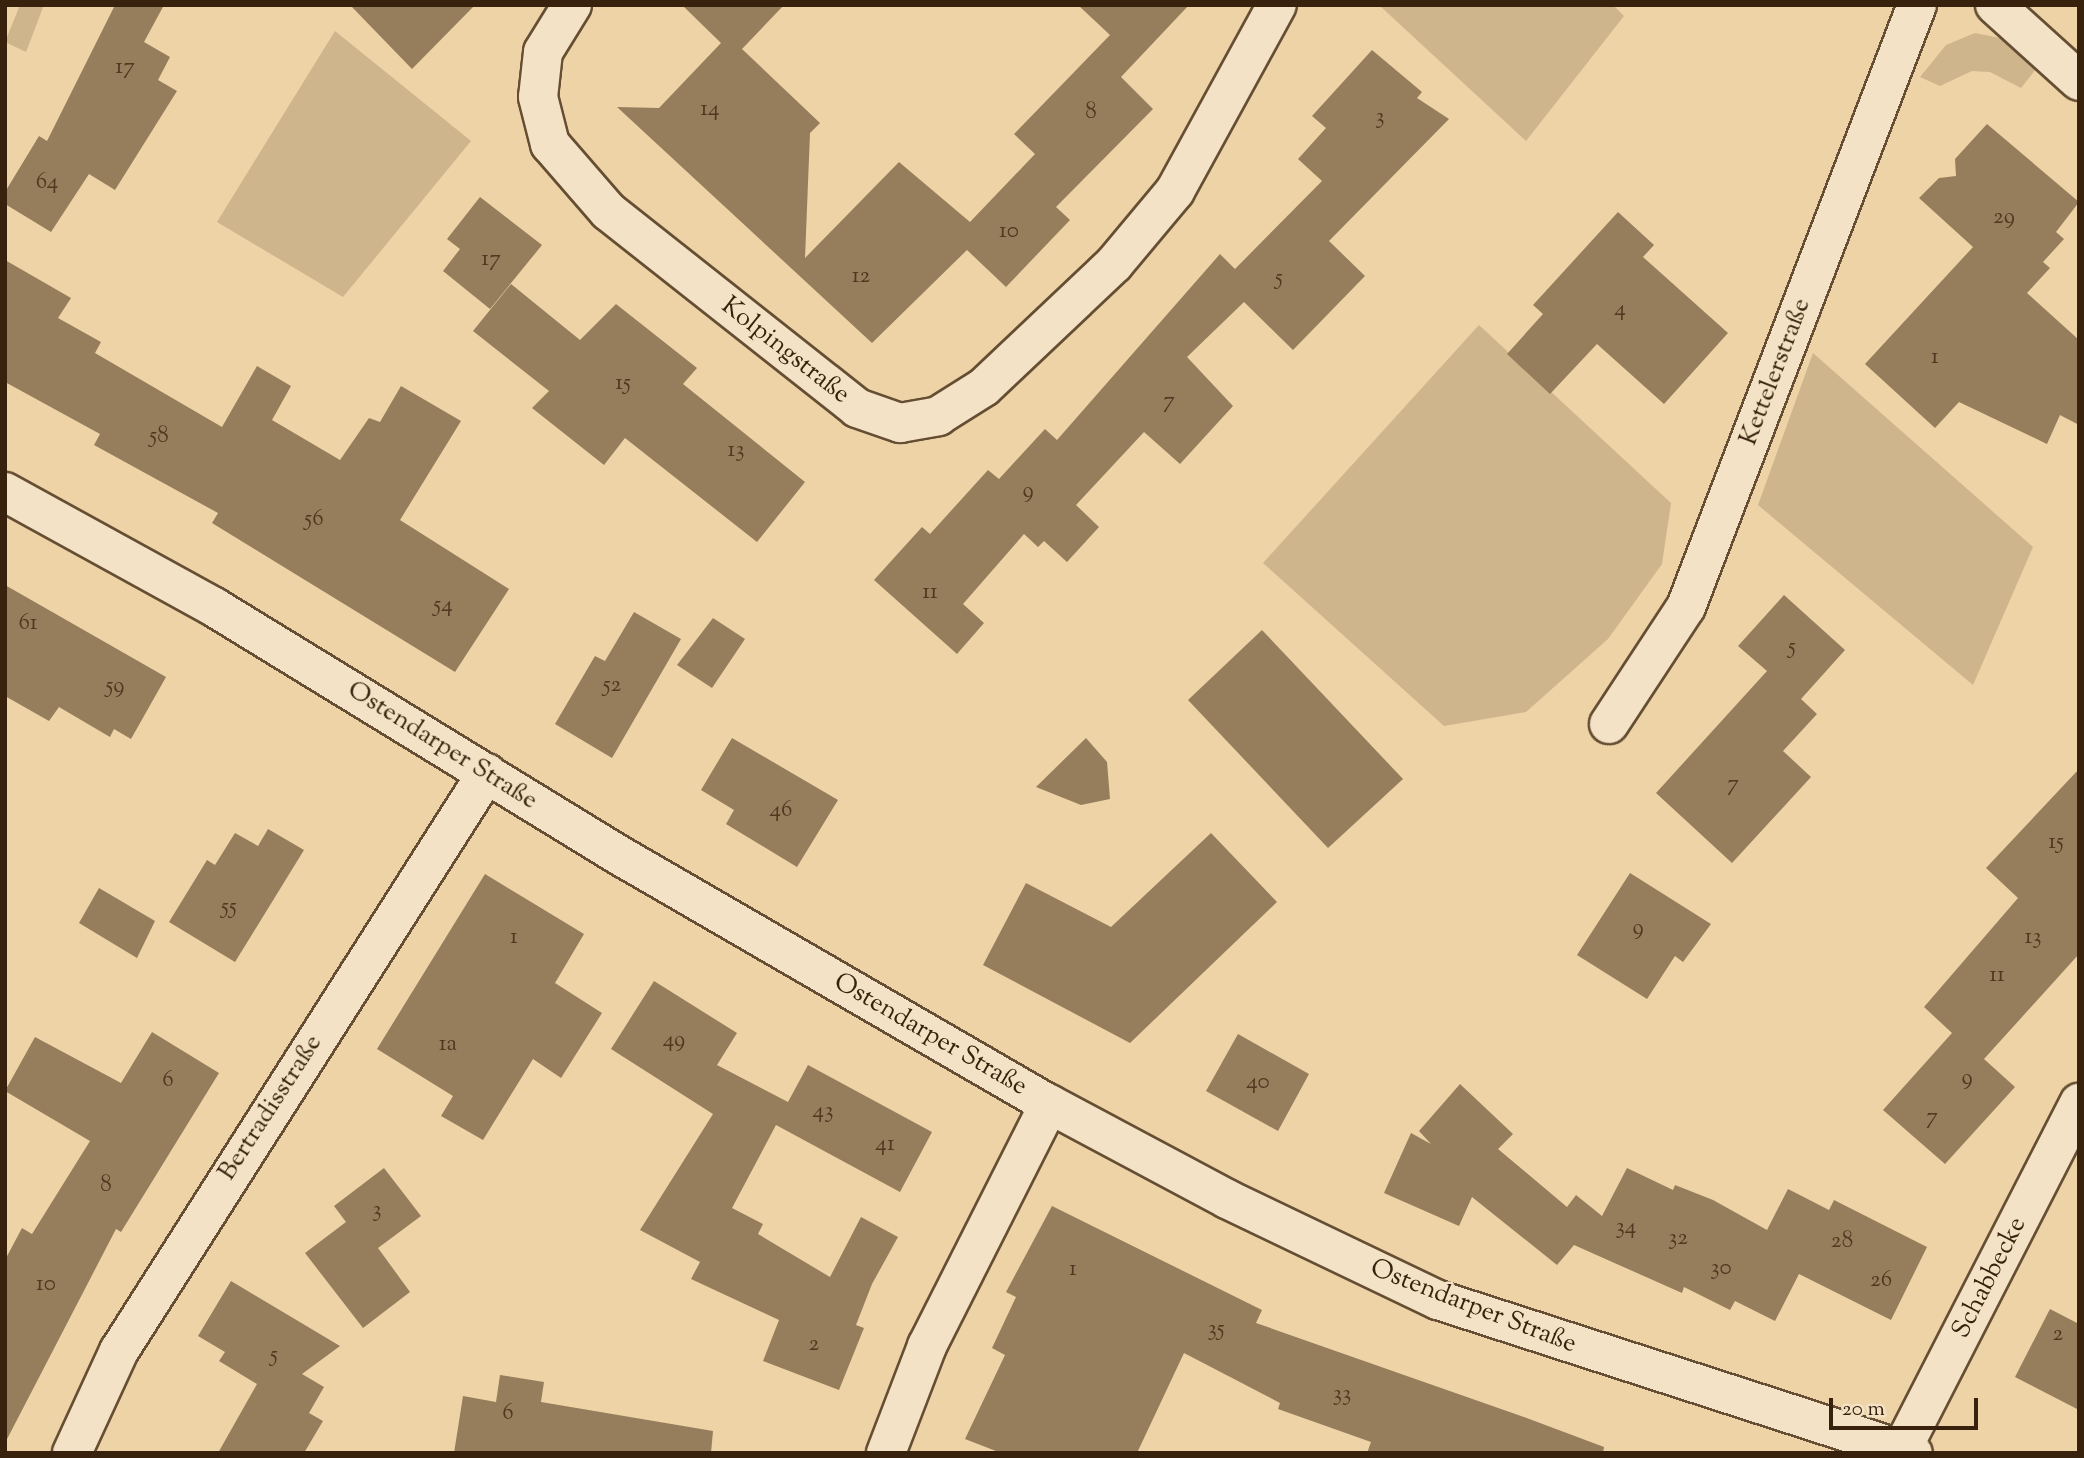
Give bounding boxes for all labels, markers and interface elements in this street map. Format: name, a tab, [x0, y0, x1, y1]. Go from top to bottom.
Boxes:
house number: 17	[115, 54, 135, 82]
house number: 14	[700, 96, 720, 124]
house number: 8	[1085, 99, 1097, 127]
house number: 3	[1375, 104, 1385, 132]
house number: 64	[36, 169, 58, 197]
house number: 29	[1993, 204, 2015, 232]
house number: 10	[999, 218, 1019, 246]
house number: 17	[481, 246, 501, 274]
house number: 12	[852, 263, 870, 291]
house number: 5	[1275, 265, 1283, 293]
street label: Kolpingstraße	[714, 291, 856, 411]
street label: Kettelerstraße	[1734, 294, 1818, 450]
house number: 4	[1614, 296, 1626, 324]
house number: 1	[1931, 344, 1939, 372]
house number: 15	[615, 370, 631, 398]
house number: 7	[1163, 388, 1175, 416]
house number: 58	[149, 423, 169, 451]
house number: 13	[727, 437, 745, 465]
house number: 9	[1022, 478, 1034, 506]
house number: 56	[304, 506, 324, 534]
house number: 11	[922, 579, 938, 607]
house number: 54	[433, 592, 453, 620]
house number: 61	[18, 610, 38, 638]
house number: 5	[1788, 634, 1796, 662]
house number: 52	[603, 672, 621, 700]
house number: 59	[105, 673, 125, 701]
street label: Ostendarper Straße	[341, 675, 543, 817]
house number: 7	[1727, 771, 1739, 799]
house number: 46	[770, 797, 792, 825]
house number: 15	[2048, 829, 2064, 857]
house number: 55	[221, 894, 237, 922]
house number: 9	[1632, 915, 1644, 943]
house number: 1	[510, 924, 518, 952]
house number: 13	[2024, 924, 2042, 952]
house number: 11	[1989, 962, 2005, 990]
street label: Ostendarper Straße	[828, 967, 1032, 1103]
house number: 49	[663, 1027, 685, 1055]
street label: Bertradisstraße	[212, 1029, 330, 1187]
house number: 1a	[439, 1031, 457, 1059]
house number: 9	[1961, 1065, 1973, 1093]
house number: 6	[162, 1067, 174, 1095]
house number: 40	[1246, 1069, 1270, 1097]
house number: 43	[813, 1098, 833, 1126]
house number: 7	[1926, 1104, 1938, 1132]
house number: 41	[875, 1131, 895, 1159]
house number: 8	[100, 1172, 112, 1200]
house number: 3	[372, 1197, 382, 1225]
street label: Schabbecke	[1946, 1212, 2034, 1344]
house number: 34	[1616, 1214, 1636, 1242]
house number: 32	[1668, 1225, 1688, 1253]
house number: 28	[1831, 1228, 1853, 1256]
street label: Ostendarper Straße	[1365, 1253, 1581, 1361]
house number: 30	[1710, 1255, 1732, 1283]
house number: 1	[1069, 1256, 1077, 1284]
house number: 26	[1870, 1267, 1892, 1295]
house number: 10	[36, 1271, 56, 1299]
house number: 35	[1207, 1316, 1225, 1344]
house number: 2	[2053, 1321, 2063, 1349]
house number: 2	[809, 1331, 819, 1359]
house number: 5	[270, 1342, 278, 1370]
house number: 33	[1333, 1381, 1351, 1409]
scale bar	[1832, 1384, 1981, 1428]
text: 20 m	[1842, 1395, 1885, 1425]
house number: 6	[502, 1400, 514, 1428]

